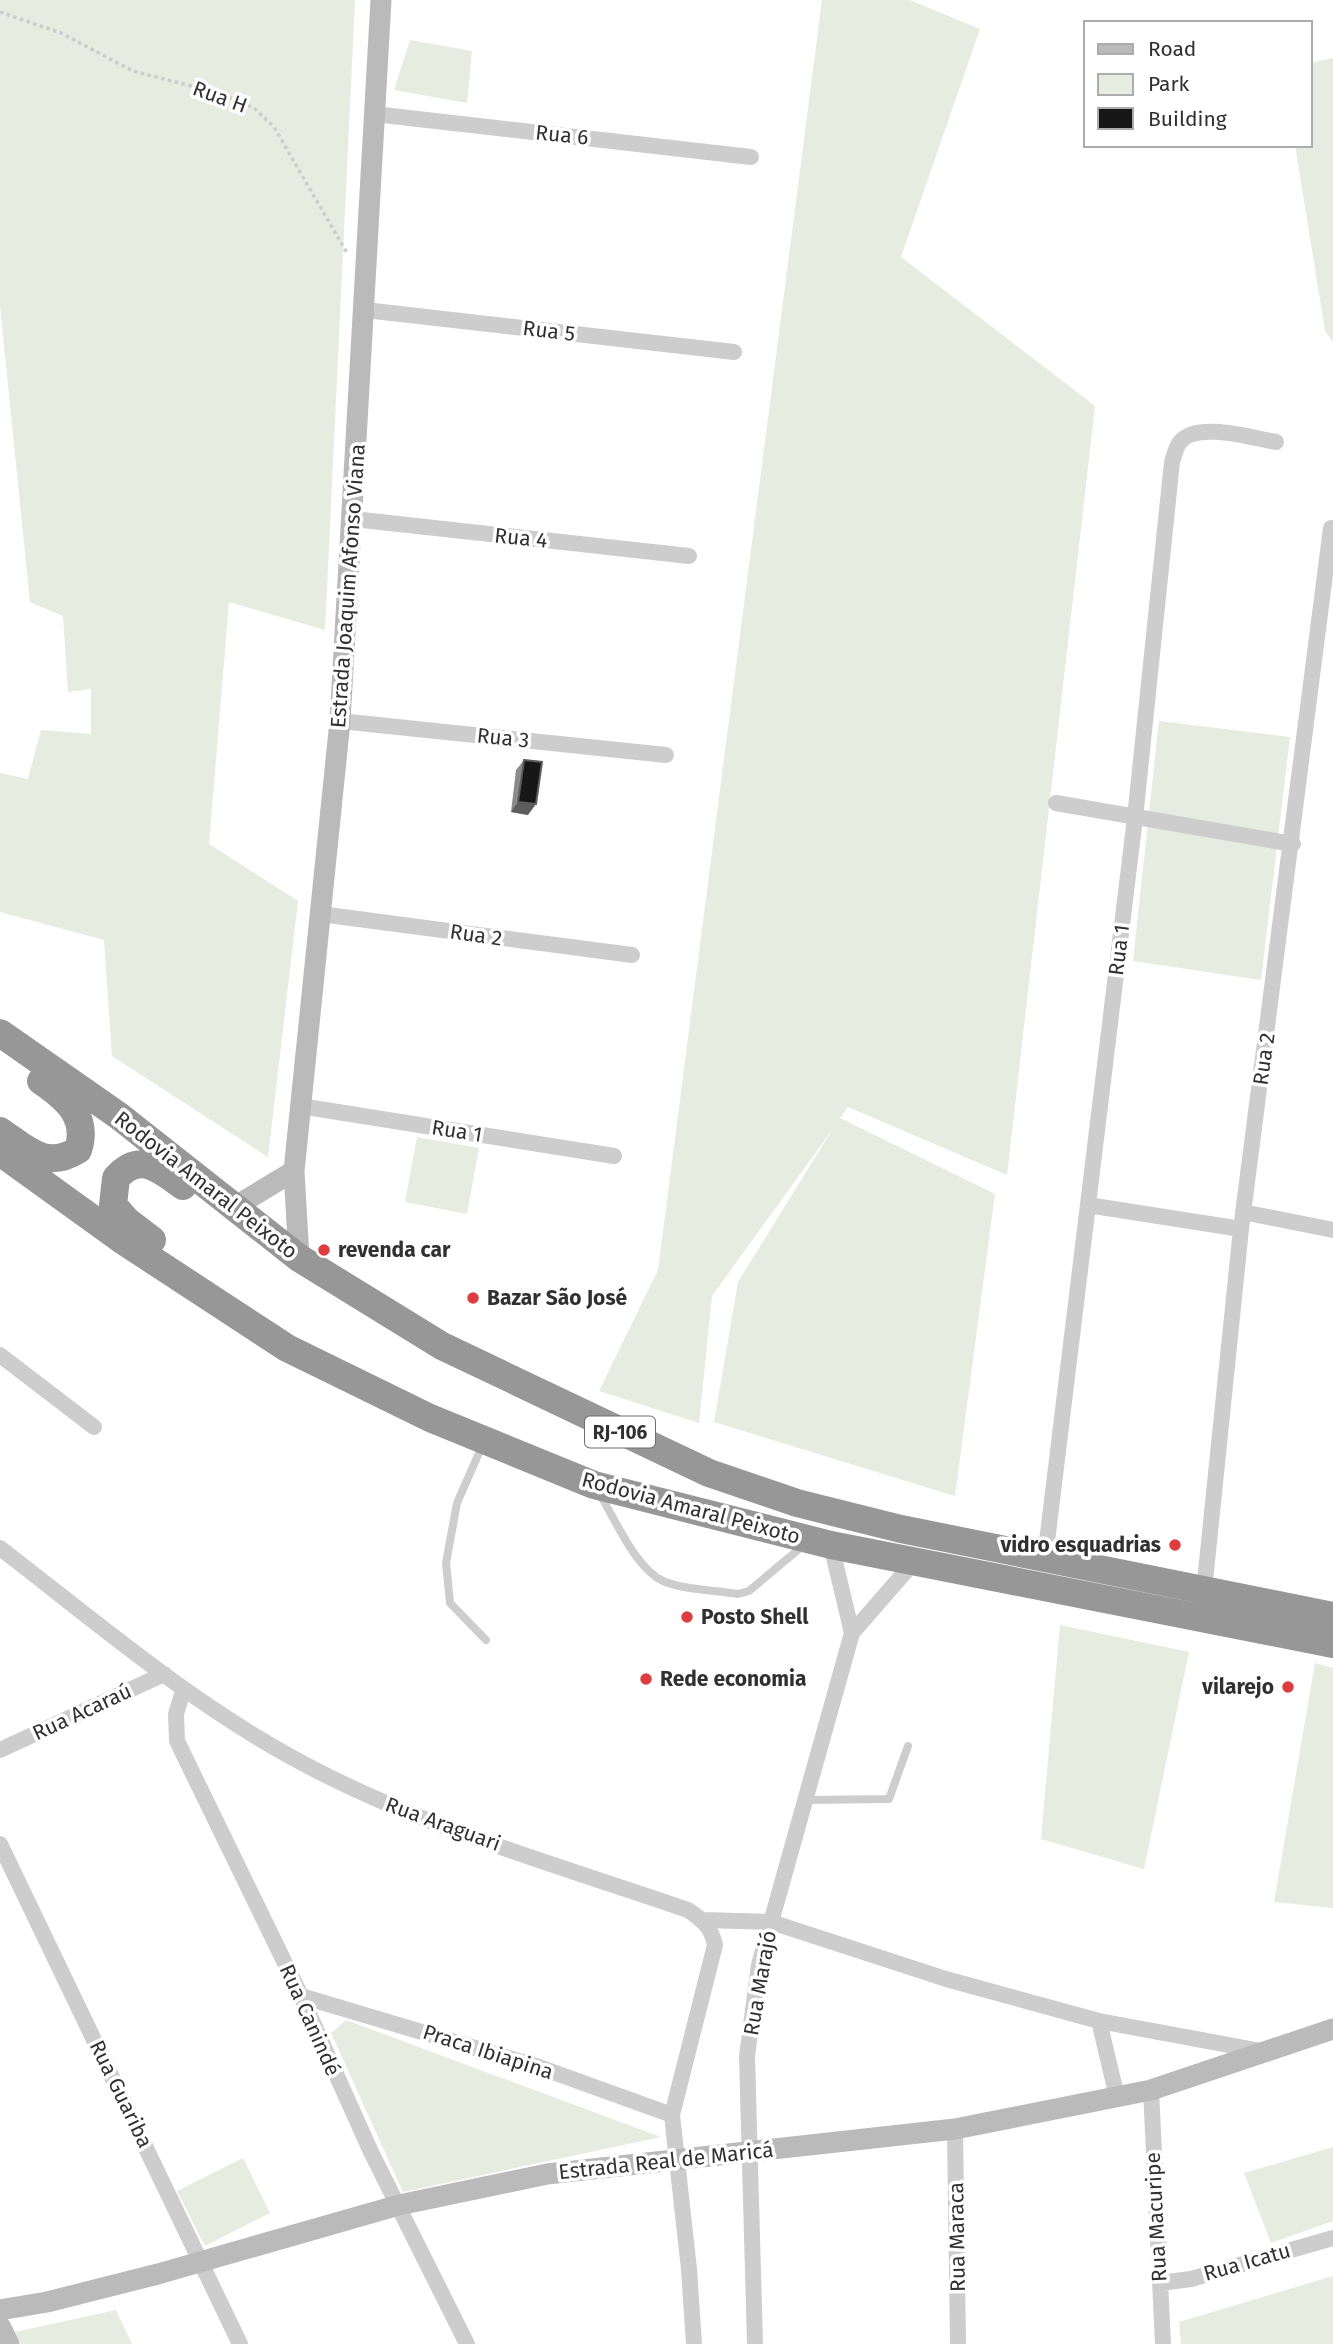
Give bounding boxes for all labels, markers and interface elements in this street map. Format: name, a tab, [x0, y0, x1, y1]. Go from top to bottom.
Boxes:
legend	[1084, 21, 1312, 147]
text: Road	[1148, 36, 1196, 62]
text: Park	[1148, 71, 1190, 97]
street label: Rua H	[189, 75, 251, 119]
text: Building	[1148, 106, 1227, 132]
street label: Rua 6	[534, 119, 590, 151]
street label: Rua 5	[521, 315, 577, 347]
street label: Estrada Joaquim Afonso Viana	[325, 443, 371, 729]
street label: Rua 4	[493, 522, 549, 554]
street label: Rua 3	[476, 722, 530, 754]
street label: Rua 2	[448, 918, 504, 952]
street label: Rua 1	[1103, 923, 1135, 977]
street label: Rua 2	[1247, 1031, 1281, 1087]
street label: Rodovia Amaral Peixoto	[109, 1105, 303, 1265]
street label: Rua 1	[430, 1114, 484, 1148]
place label: revenda car	[338, 1237, 451, 1263]
marker: revenda car	[316, 1242, 332, 1258]
place label: Bazar São José	[487, 1285, 628, 1311]
marker: Bazar São José	[465, 1290, 481, 1306]
road number: RJ-106	[585, 1416, 655, 1448]
street label: Rodovia Amaral Peixoto	[579, 1466, 803, 1550]
place label: vidro esquadrias	[999, 1532, 1161, 1558]
marker: vidro esquadrias	[1167, 1537, 1183, 1553]
place label: Posto Shell	[701, 1604, 809, 1630]
marker: Posto Shell	[679, 1609, 695, 1625]
place label: Rede economia	[660, 1666, 806, 1692]
marker: Rede economia	[638, 1671, 654, 1687]
place label: vilarejo	[1201, 1674, 1274, 1700]
street label: Rua Acaraú	[28, 1678, 136, 1746]
marker: vilarejo	[1280, 1679, 1296, 1695]
street label: Rua Araguari	[382, 1791, 504, 1857]
street label: Rua Marajó	[738, 1928, 782, 2038]
street label: Rua Canindé	[274, 1960, 346, 2080]
street label: Praca Ibiapina	[420, 2019, 556, 2085]
street label: Rua Guariba	[84, 2036, 158, 2152]
street label: Estrada Real de Maricá	[557, 2137, 775, 2185]
street label: Rua Macuripe	[1140, 2152, 1172, 2282]
street label: Rua Maraca	[943, 2182, 971, 2292]
street label: Rua Icatu	[1201, 2237, 1293, 2287]

